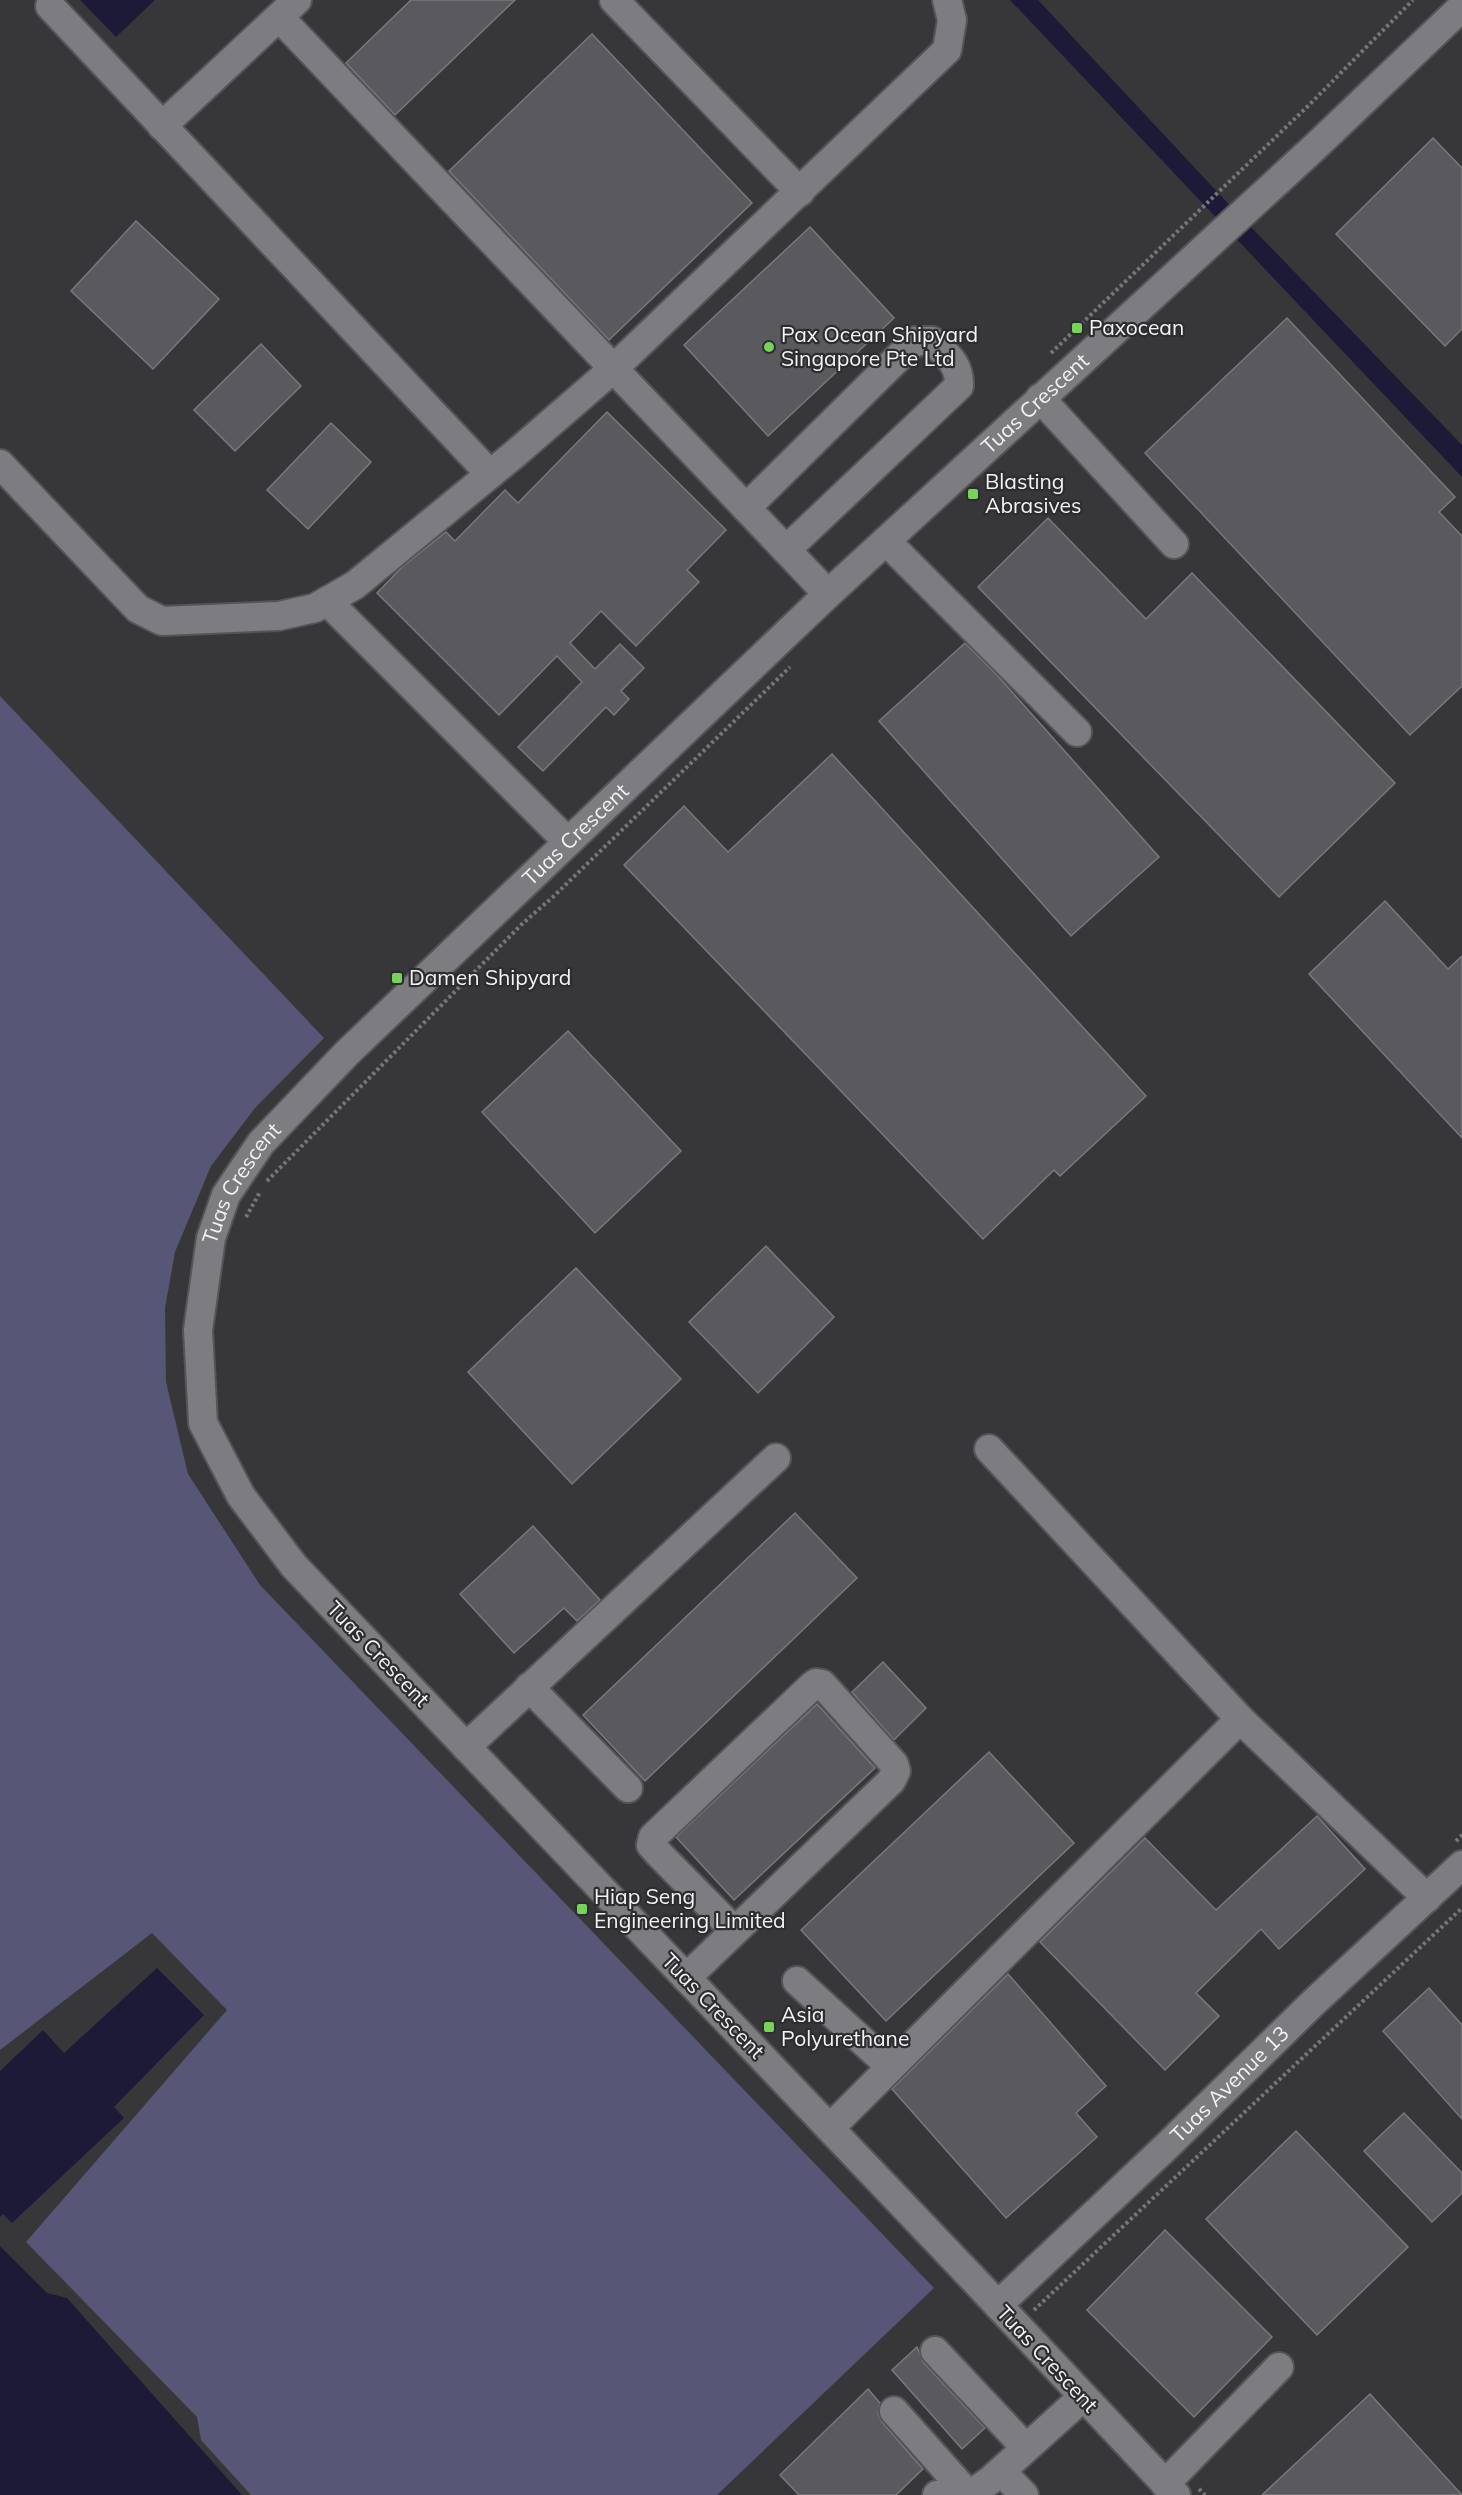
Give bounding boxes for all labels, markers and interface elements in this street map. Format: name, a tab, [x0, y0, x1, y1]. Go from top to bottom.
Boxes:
place label: Paxocean	[1089, 314, 1184, 340]
place label: Pax Ocean Shipyard Singapore Pte Ltd	[781, 321, 978, 371]
marker: Paxocean	[1070, 321, 1084, 335]
marker: Pax Ocean Shipyard Singapore Pte Ltd	[762, 340, 776, 354]
street label: Tuas Crescent	[975, 347, 1094, 459]
place label: Blasting Abrasives	[985, 468, 1081, 518]
marker: Blasting Abrasives	[966, 487, 980, 501]
street label: Tuas Crescent	[517, 777, 633, 891]
place label: Damen Shipyard	[409, 964, 571, 990]
marker: Damen Shipyard	[390, 971, 404, 985]
street label: Tuas Crescent	[196, 1117, 286, 1247]
street label: Tuas Crescent	[322, 1595, 436, 1712]
place label: Hiap Seng Engineering Limited	[594, 1883, 786, 1933]
marker: Hiap Seng Engineering Limited	[575, 1902, 589, 1916]
street label: Tuas Crescent	[657, 1947, 771, 2064]
place label: Asia Polyurethane	[781, 2001, 909, 2051]
marker: Asia Polyurethane	[762, 2020, 776, 2034]
street label: Tuas Avenue 13	[1164, 2020, 1294, 2148]
street label: Tuas Crescent	[992, 2299, 1104, 2417]

